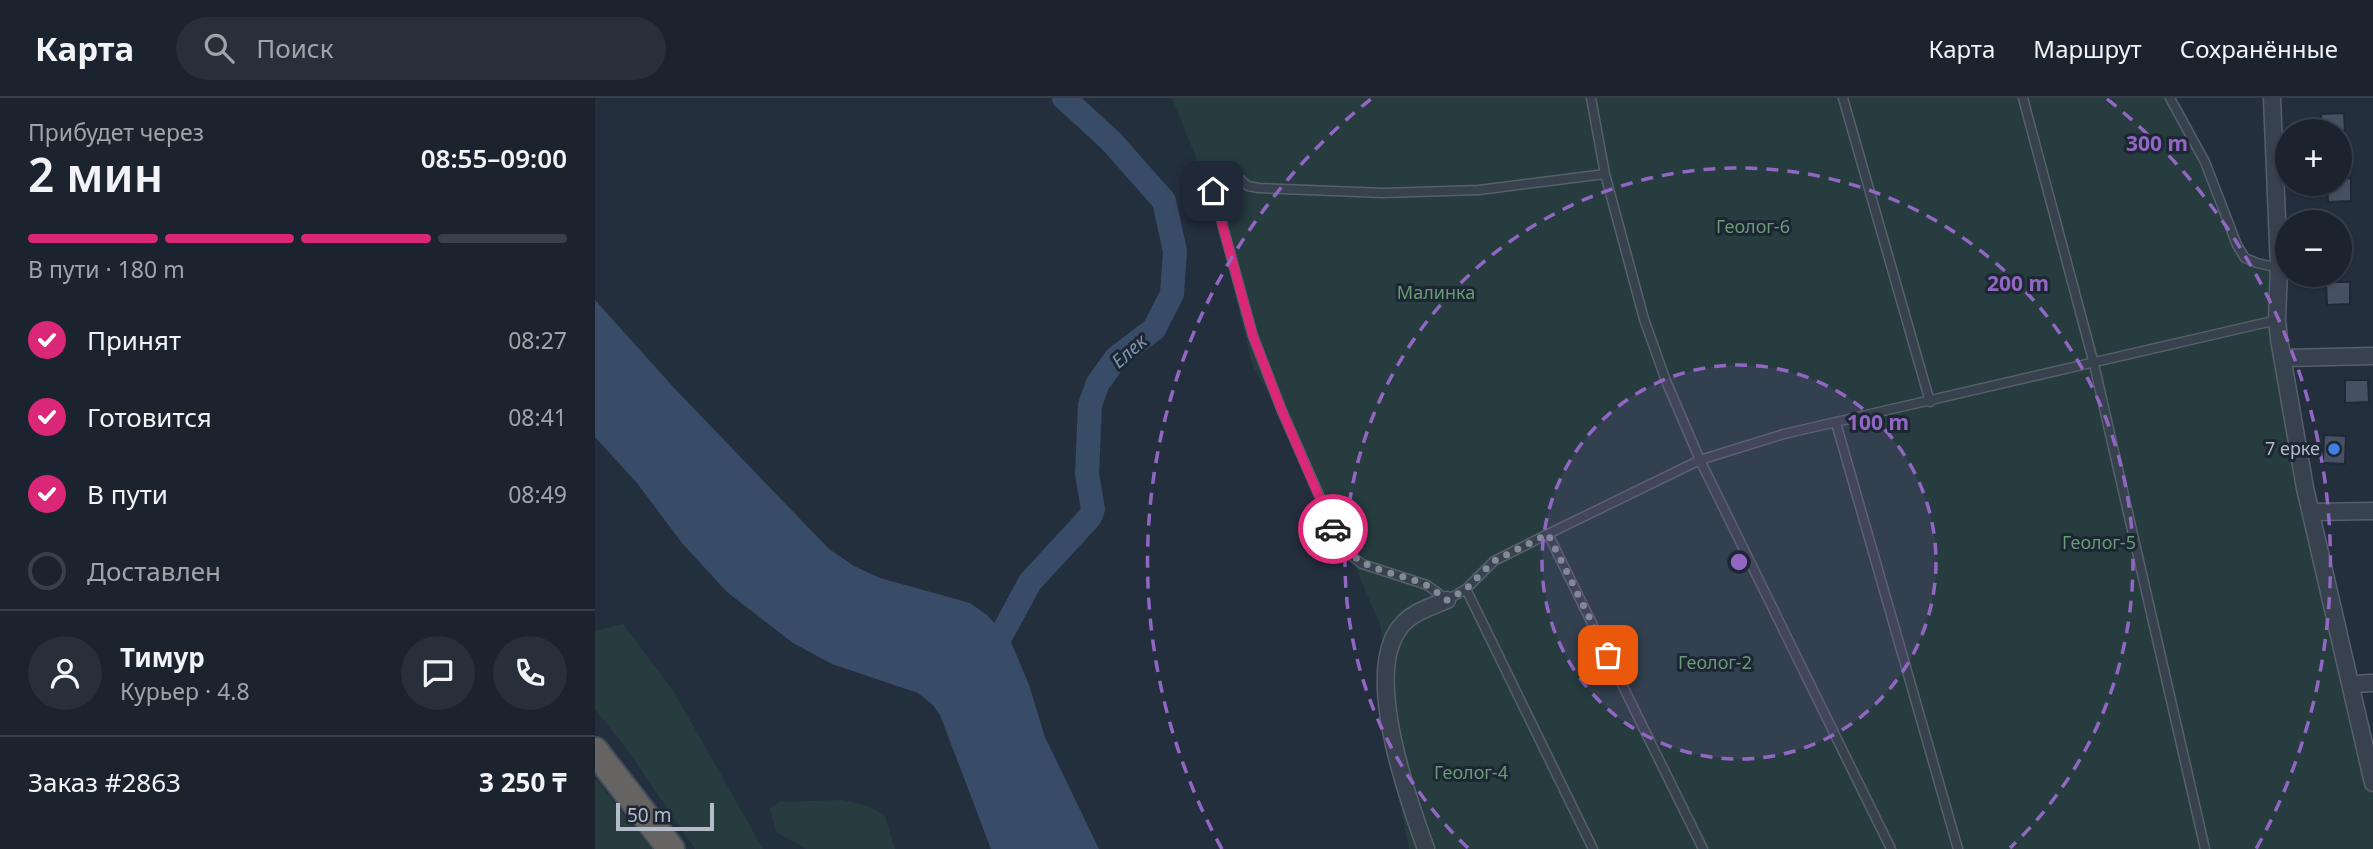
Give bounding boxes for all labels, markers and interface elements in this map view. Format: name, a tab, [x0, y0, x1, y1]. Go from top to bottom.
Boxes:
search box	[176, 17, 666, 80]
text: Карта	[35, 26, 134, 71]
icon: search	[200, 29, 238, 67]
text: Поиск	[256, 30, 333, 66]
text: Карта	[1928, 32, 1995, 65]
text: Маршрут	[2033, 32, 2142, 65]
text: Сохранённые	[2180, 32, 2338, 65]
text: Прибудет через	[28, 116, 204, 148]
map controls	[2275, 119, 2352, 287]
button: +	[2275, 119, 2352, 196]
text: 300 m	[2126, 129, 2188, 157]
text: 08:55–09:00	[421, 140, 567, 176]
text: 2 мин	[28, 143, 163, 205]
pin	[1183, 161, 1243, 221]
icon: home	[1194, 172, 1232, 210]
button: −	[2275, 210, 2352, 287]
park label: Геолог-6	[1716, 214, 1790, 238]
text: В пути · 180 m	[28, 253, 185, 285]
text: 200 m	[1987, 269, 2049, 297]
park label: Малинка	[1397, 280, 1475, 304]
icon: check	[28, 321, 66, 359]
text: Принят	[87, 322, 181, 358]
text: 08:27	[508, 324, 567, 356]
water label: Елек	[1106, 327, 1153, 374]
icon: check	[28, 398, 66, 436]
text: Готовится	[87, 399, 212, 435]
text: 08:41	[508, 401, 567, 433]
text: 100 m	[1847, 408, 1909, 436]
place label: 7 ерке	[2265, 436, 2320, 460]
marker: 7 ерке	[2326, 441, 2342, 457]
icon: check	[28, 475, 66, 513]
text: В пути	[87, 476, 168, 512]
text: 08:49	[508, 478, 567, 510]
courier	[1298, 494, 1368, 564]
icon: car	[1314, 510, 1352, 548]
park label: Геолог-5	[2062, 530, 2136, 554]
centre of rings	[1727, 550, 1751, 574]
text: Доставлен	[87, 553, 221, 589]
pin	[1578, 625, 1638, 685]
button: person	[28, 636, 102, 710]
button: chat	[401, 636, 475, 710]
button: phone	[493, 636, 567, 710]
icon: bag	[1589, 636, 1627, 674]
text: Тимур	[120, 639, 205, 675]
park label: Геолог-2	[1678, 650, 1752, 674]
text: Курьер · 4.8	[120, 675, 250, 707]
park label: Геолог-4	[1434, 760, 1508, 784]
text: Заказ #2863	[28, 764, 181, 800]
text: 3 250 ₸	[479, 764, 567, 800]
scale bar	[616, 800, 714, 832]
text: 50 m	[627, 802, 671, 828]

